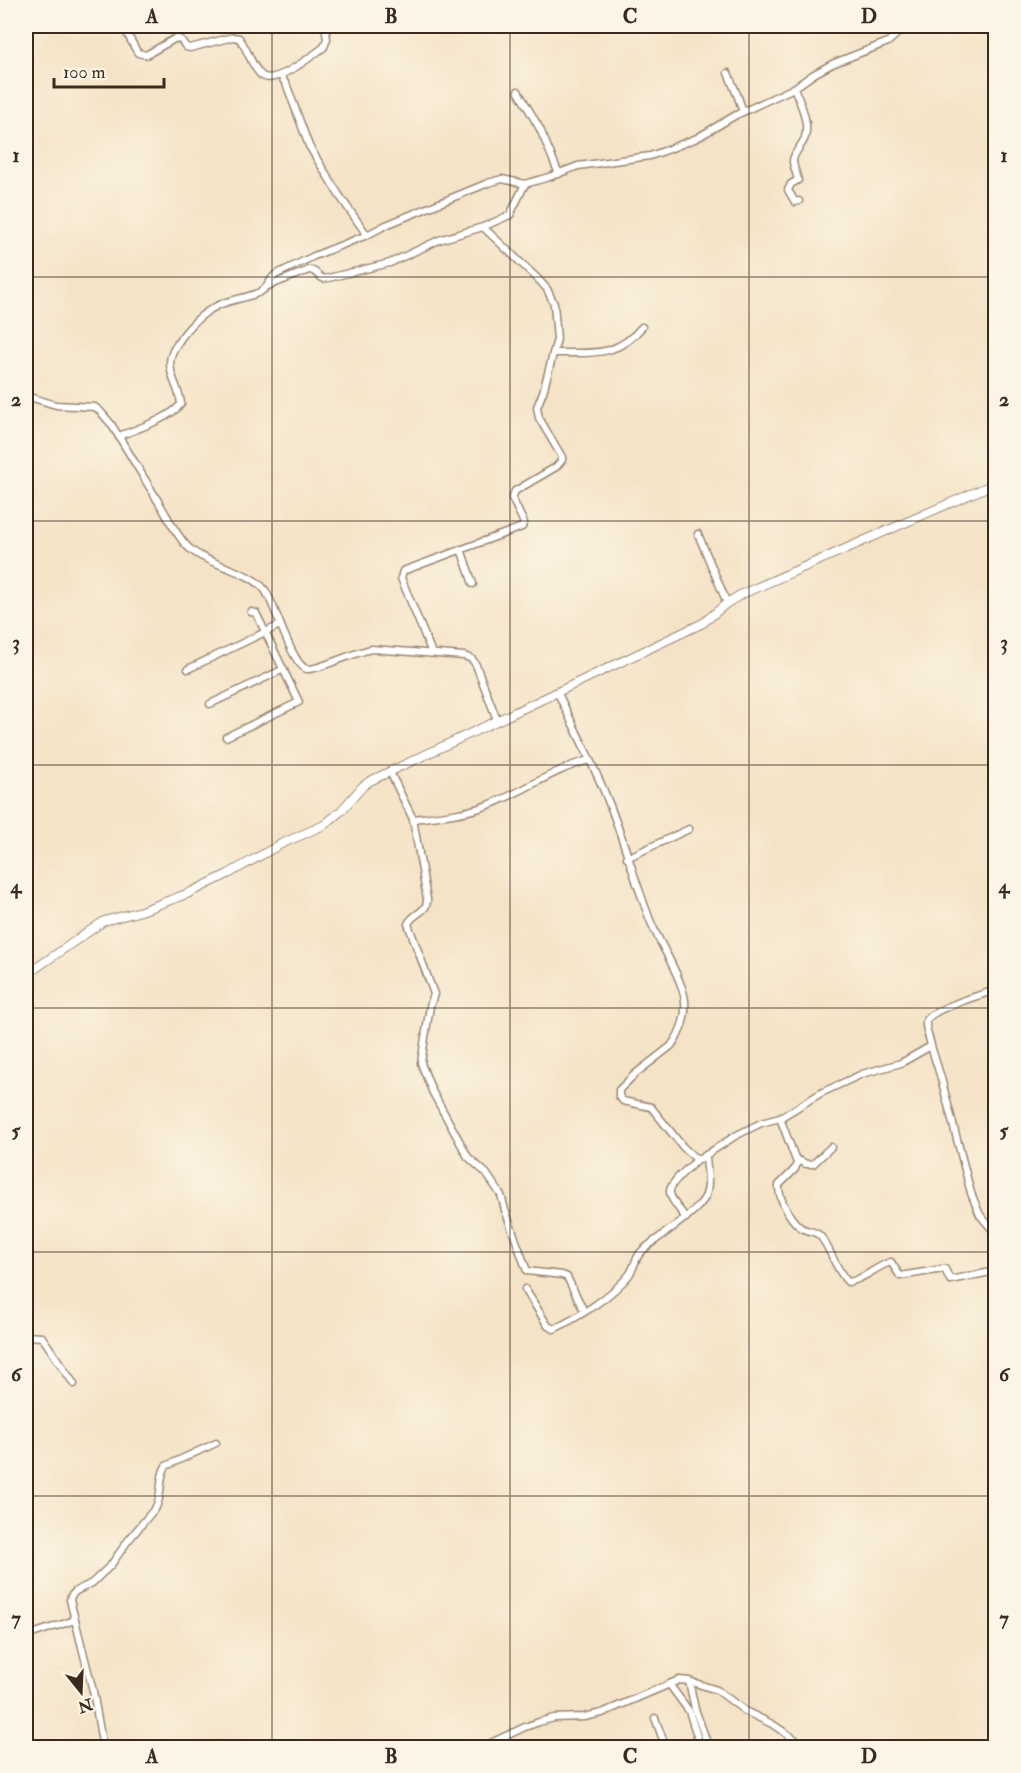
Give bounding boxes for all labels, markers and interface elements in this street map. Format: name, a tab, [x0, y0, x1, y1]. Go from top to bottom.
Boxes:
text: A	[145, 4, 159, 29]
text: B	[384, 4, 398, 29]
text: C	[623, 4, 637, 29]
text: D	[861, 4, 877, 29]
scale bar	[54, 51, 164, 89]
text: 100 m	[63, 61, 106, 84]
text: 1	[12, 143, 20, 168]
text: 1	[1000, 143, 1008, 168]
text: 2	[11, 387, 21, 412]
text: 2	[999, 387, 1009, 412]
text: 3	[12, 630, 20, 655]
text: 3	[1000, 630, 1008, 655]
text: 4	[10, 874, 23, 899]
text: 4	[998, 874, 1011, 899]
text: 5	[12, 1118, 22, 1143]
text: 5	[1000, 1118, 1010, 1143]
text: 6	[11, 1362, 23, 1387]
text: 6	[999, 1362, 1011, 1387]
text: 7	[11, 1606, 21, 1631]
text: 7	[999, 1606, 1009, 1631]
north arrow	[51, 1662, 111, 1722]
text: N	[75, 1693, 96, 1717]
text: A	[145, 1744, 159, 1769]
text: B	[384, 1744, 398, 1769]
text: C	[623, 1744, 637, 1769]
text: D	[861, 1744, 877, 1769]

